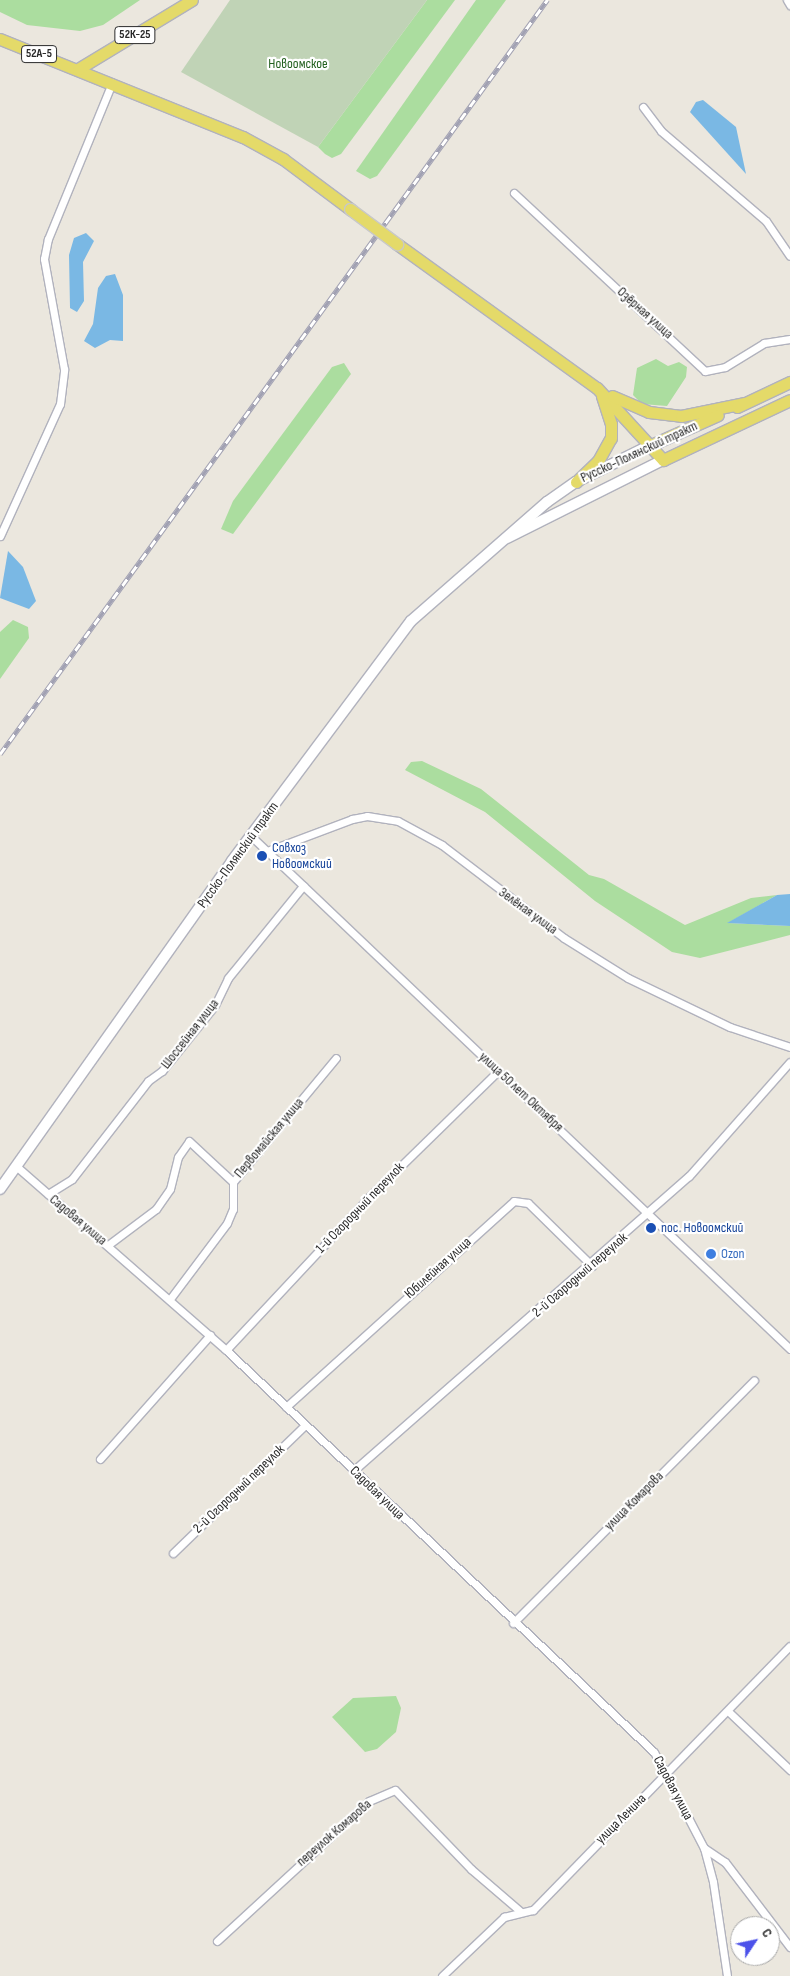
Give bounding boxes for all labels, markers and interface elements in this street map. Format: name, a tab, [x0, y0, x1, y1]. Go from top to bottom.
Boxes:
road number: 52К-25	[114, 26, 156, 44]
road number: 52А-5	[20, 44, 58, 64]
park label: Новоомское	[268, 56, 328, 72]
street label: Озёрная улица	[613, 283, 677, 343]
street label: Русско-Полянский тракт	[578, 418, 700, 486]
street label: Русско-Полянский тракт	[194, 799, 282, 911]
place label: Совхоз Новоомский	[272, 840, 332, 872]
marker: Совхоз Новоомский	[256, 850, 268, 862]
street label: Зелёная улица	[495, 884, 561, 938]
street label: Шоссейная улица	[157, 996, 223, 1072]
street label: улица 50 лет Октября	[475, 1049, 567, 1135]
street label: Первомайская улица	[231, 1095, 307, 1181]
street label: 1-й Огородный переулок	[312, 1159, 408, 1257]
street label: Садовая улица	[46, 1191, 110, 1249]
place label: пос. Новоомский	[661, 1220, 743, 1236]
marker: пос. Новоомский	[645, 1222, 657, 1234]
street label: 2-й Огородный переулок	[529, 1229, 631, 1321]
street label: Юбилейная улица	[401, 1234, 475, 1302]
place label: Ozon	[721, 1246, 745, 1262]
marker: Ozon	[705, 1248, 717, 1260]
street label: 2-й Огородный переулок	[190, 1441, 288, 1537]
street label: Садовая улица	[346, 1463, 408, 1523]
street label: улица Комарова	[601, 1468, 667, 1534]
street label: Садовая улица	[649, 1753, 697, 1823]
street label: улица Ленина	[592, 1790, 650, 1848]
street label: переулок Комарова	[293, 1796, 375, 1870]
north arrow	[730, 1916, 780, 1966]
text: С	[758, 1925, 776, 1941]

